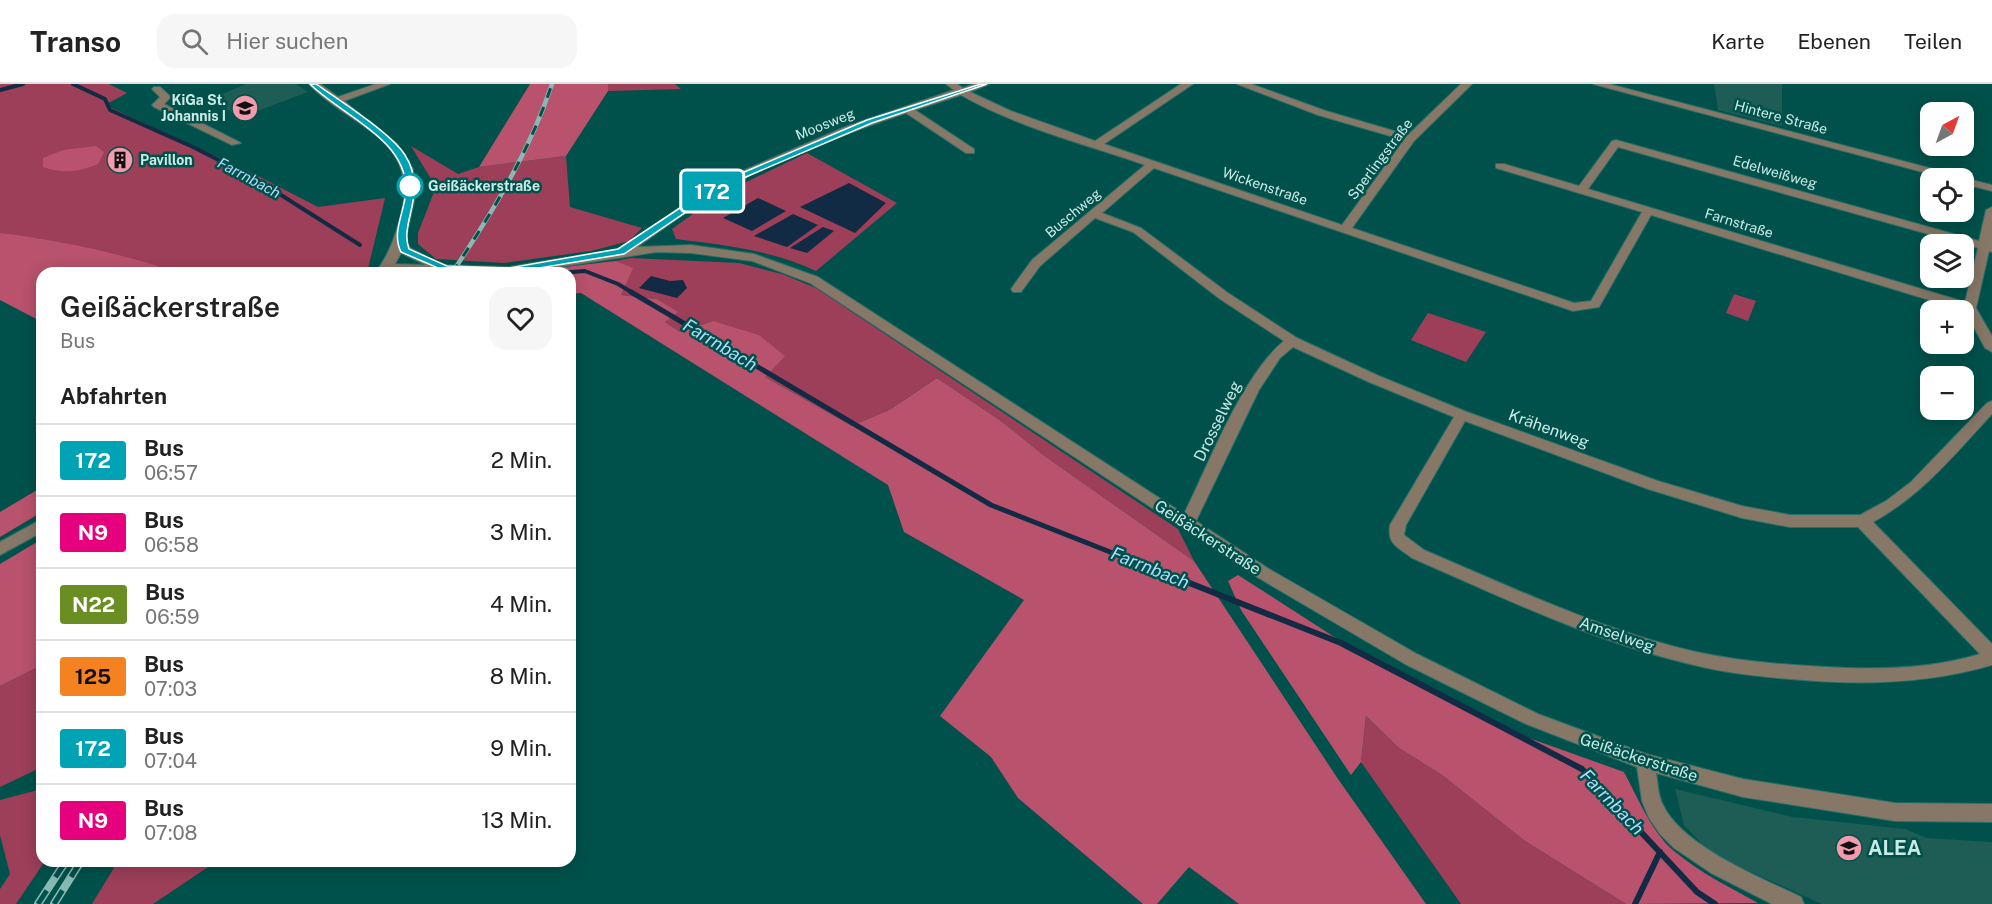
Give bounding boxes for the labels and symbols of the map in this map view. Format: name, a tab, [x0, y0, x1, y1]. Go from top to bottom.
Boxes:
place label: KiGa St. Johannis I	[161, 92, 226, 124]
school or university icon: KiGa St. Johannis I	[230, 93, 260, 123]
street label: Hintere Straße	[1733, 97, 1829, 137]
north arrow	[1920, 102, 1974, 156]
street label: Moosweg	[793, 105, 857, 143]
street label: Sperlingstraße	[1344, 115, 1416, 203]
building icon: Pavillon	[105, 145, 135, 175]
place label: Pavillon	[140, 152, 193, 168]
street label: Edelweißweg	[1731, 152, 1819, 192]
water label: Farrnbach	[215, 154, 284, 201]
street label: Wickenstraße	[1220, 164, 1310, 208]
line badge: 172	[678, 172, 746, 210]
marker: Geißäckerstraße	[397, 173, 423, 199]
place label: Geißäckerstraße	[428, 178, 540, 194]
street label: Buschweg	[1042, 185, 1104, 241]
street label: Farnstraße	[1703, 205, 1775, 241]
water label: Farrnbach	[679, 314, 761, 375]
street label: Drosselweg	[1190, 378, 1245, 465]
street label: Krähenweg	[1506, 405, 1592, 452]
street label: Geißäckerstraße	[1151, 496, 1265, 579]
water label: Farrnbach	[1108, 542, 1192, 593]
street label: Amselweg	[1577, 613, 1657, 656]
street label: Geißäckerstraße	[1577, 729, 1700, 786]
water label: Farrnbach	[1576, 765, 1649, 839]
school or university icon: ALEA	[1834, 833, 1864, 863]
place label: ALEA	[1868, 836, 1921, 860]

